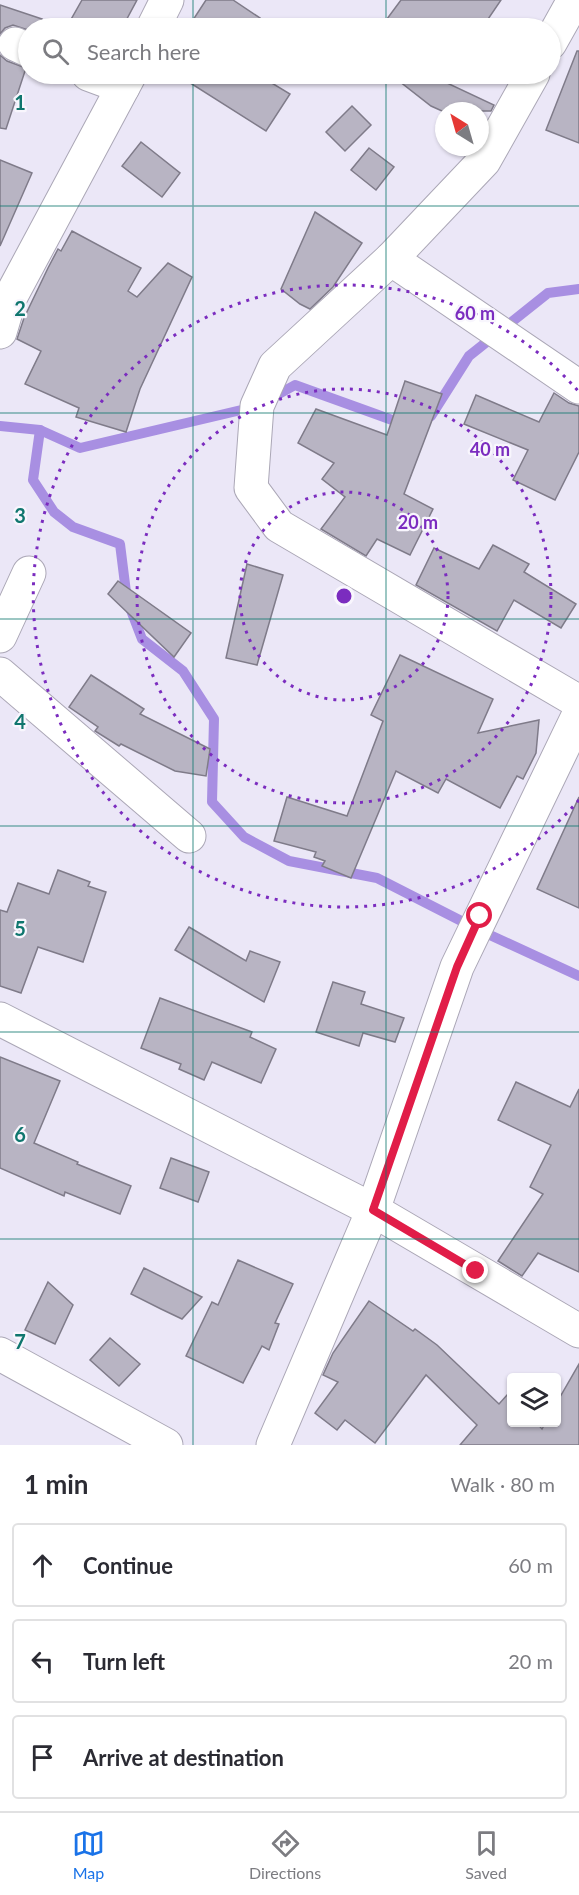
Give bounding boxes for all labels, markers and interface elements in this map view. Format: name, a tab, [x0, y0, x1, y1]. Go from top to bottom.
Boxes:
search box	[18, 18, 561, 84]
icon: search	[39, 35, 72, 68]
text: Search here	[87, 38, 200, 65]
text: 1	[14, 90, 26, 114]
north arrow	[435, 102, 489, 156]
text: 2	[14, 296, 26, 320]
text: 60 m	[455, 302, 495, 324]
text: 40 m	[470, 438, 510, 460]
text: 3	[14, 503, 26, 527]
text: 20 m	[398, 511, 438, 533]
centre of rings	[334, 586, 354, 606]
text: 4	[14, 709, 26, 733]
route start	[466, 902, 492, 928]
text: 5	[14, 916, 26, 940]
text: 6	[14, 1122, 26, 1146]
route end	[462, 1257, 488, 1283]
text: 7	[14, 1329, 26, 1353]
map controls	[507, 1373, 561, 1427]
button: layers	[507, 1373, 561, 1427]
text: 1 min	[24, 1468, 88, 1500]
text: Walk · 80 m	[450, 1472, 555, 1496]
icon: ahead	[26, 1549, 59, 1582]
text: Continue	[83, 1552, 173, 1579]
text: 60 m	[508, 1553, 553, 1577]
icon: left	[26, 1645, 59, 1678]
text: Turn left	[83, 1648, 165, 1675]
text: 20 m	[508, 1649, 553, 1673]
icon: arrive	[26, 1741, 59, 1774]
text: Arrive at destination	[83, 1744, 284, 1771]
tab: Map	[72, 1827, 105, 1882]
tab: Directions	[249, 1827, 321, 1882]
tab: Saved	[465, 1827, 507, 1882]

